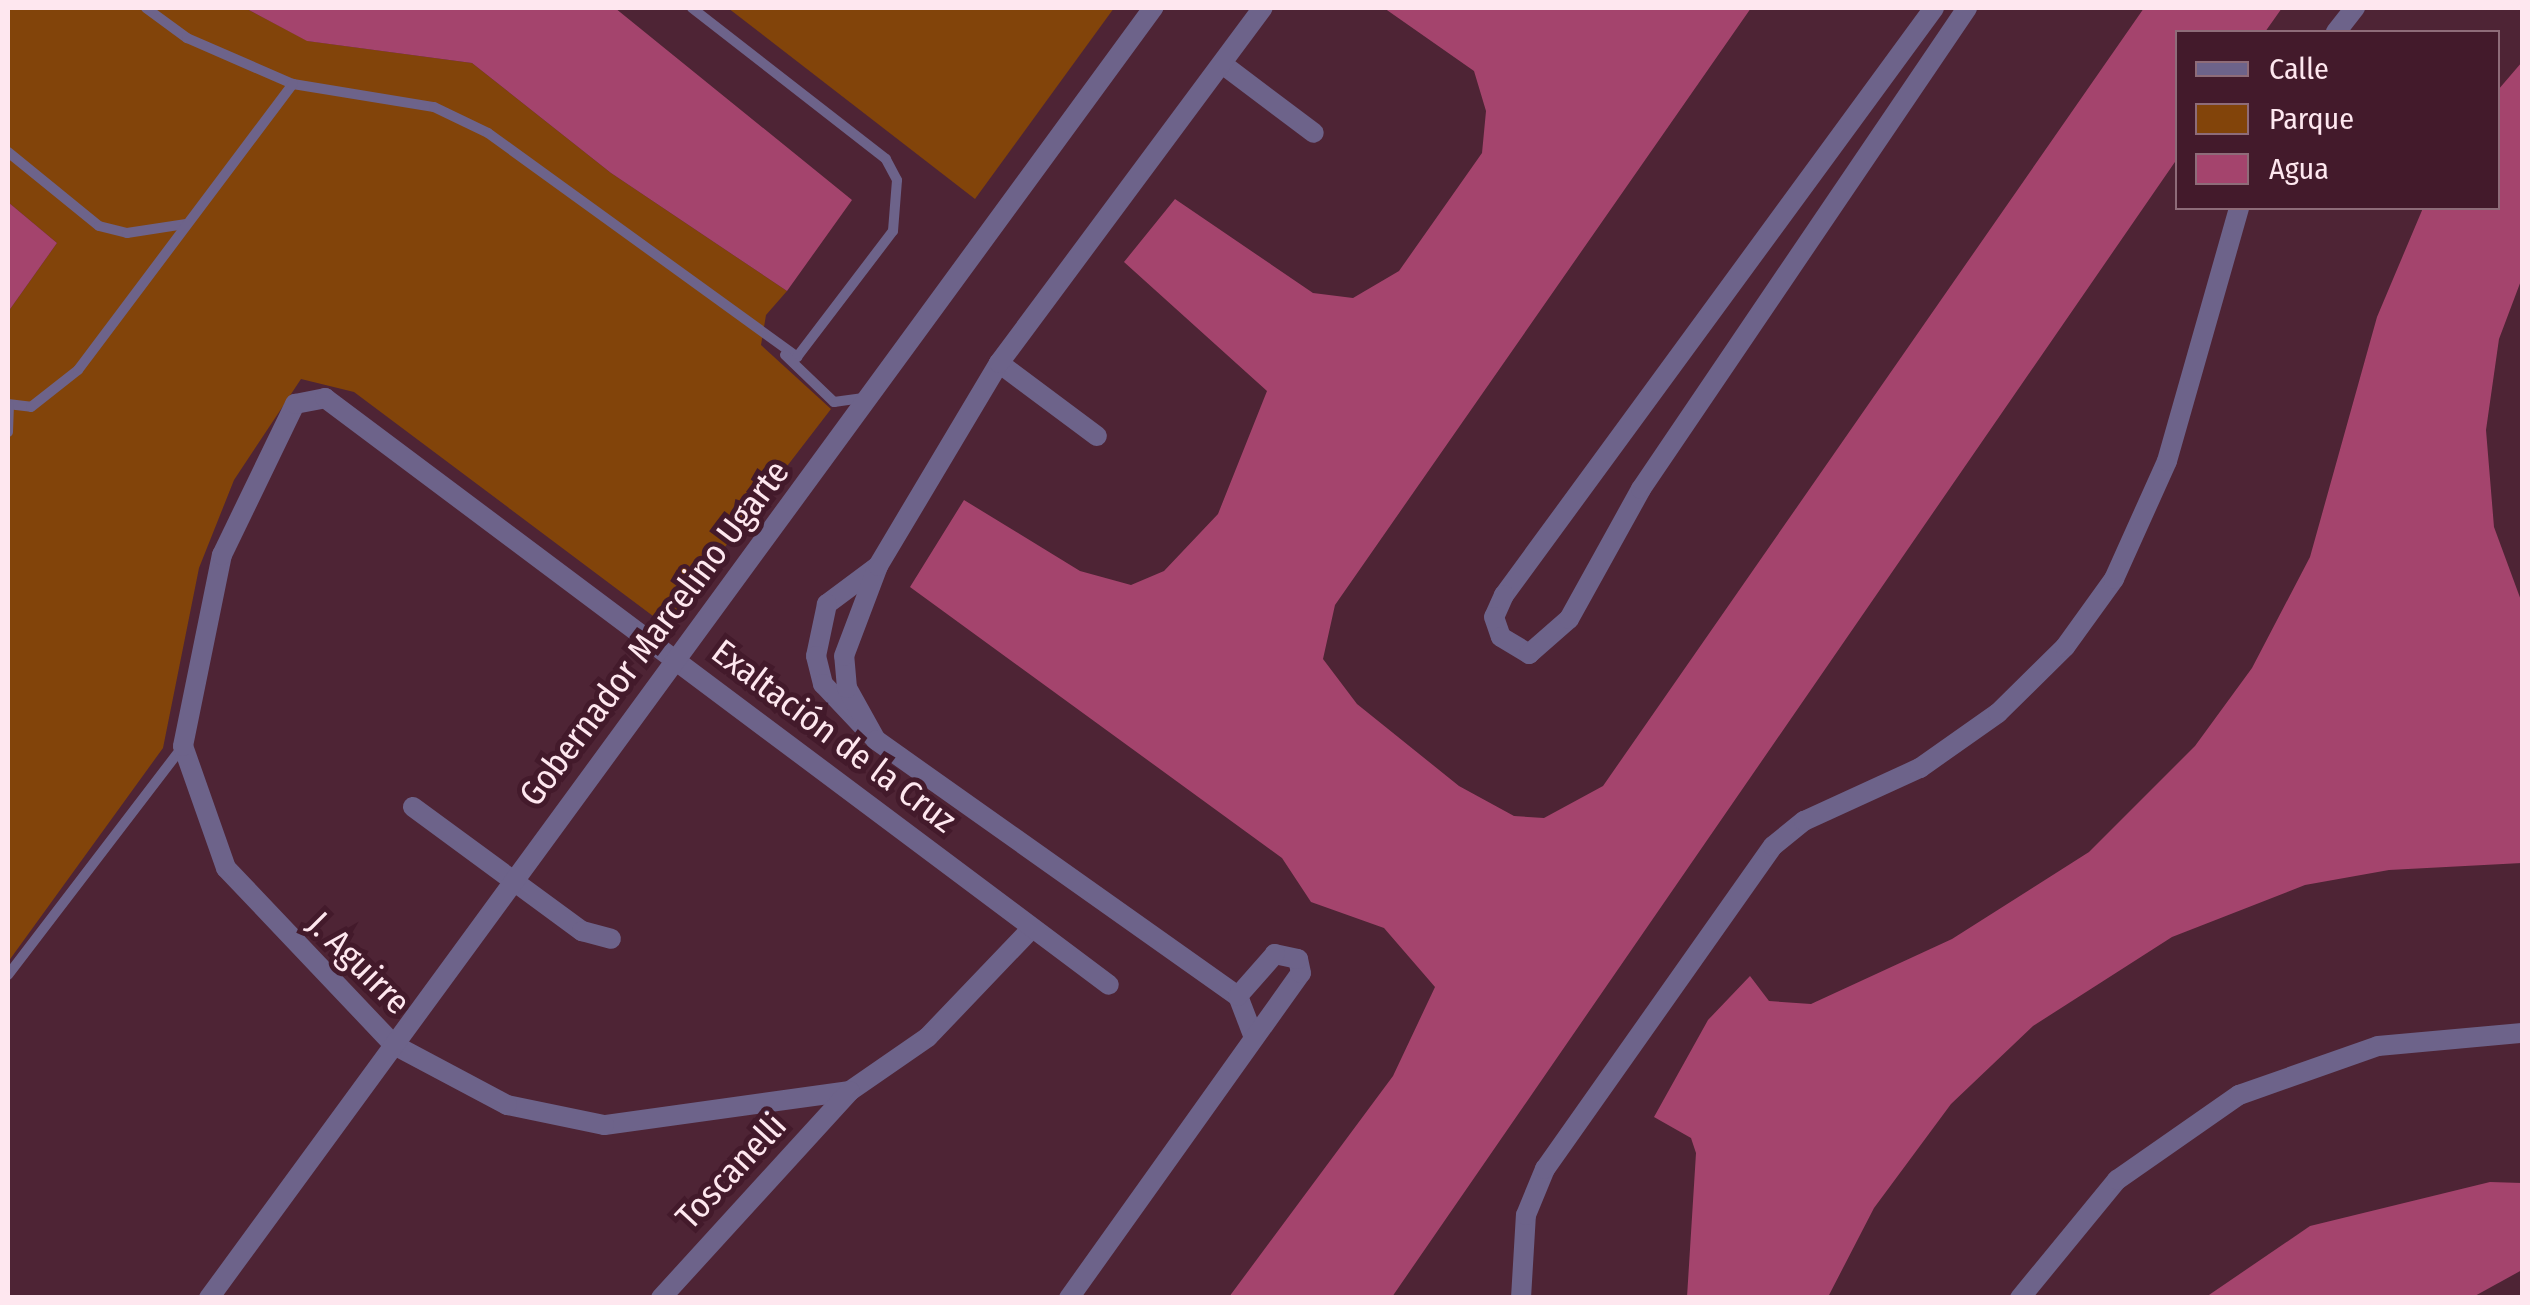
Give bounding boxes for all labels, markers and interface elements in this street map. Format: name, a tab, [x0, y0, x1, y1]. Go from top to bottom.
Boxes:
legend	[2175, 30, 2500, 210]
text: Calle	[2269, 51, 2329, 87]
text: Parque	[2269, 101, 2354, 137]
text: Agua	[2269, 151, 2329, 187]
street label: Gobernador Marcelino Ugarte	[510, 452, 798, 814]
street label: Exaltación de la Cruz	[704, 631, 964, 841]
street label: J. Aguirre	[299, 903, 419, 1023]
street label: Toscanelli	[667, 1105, 795, 1237]

